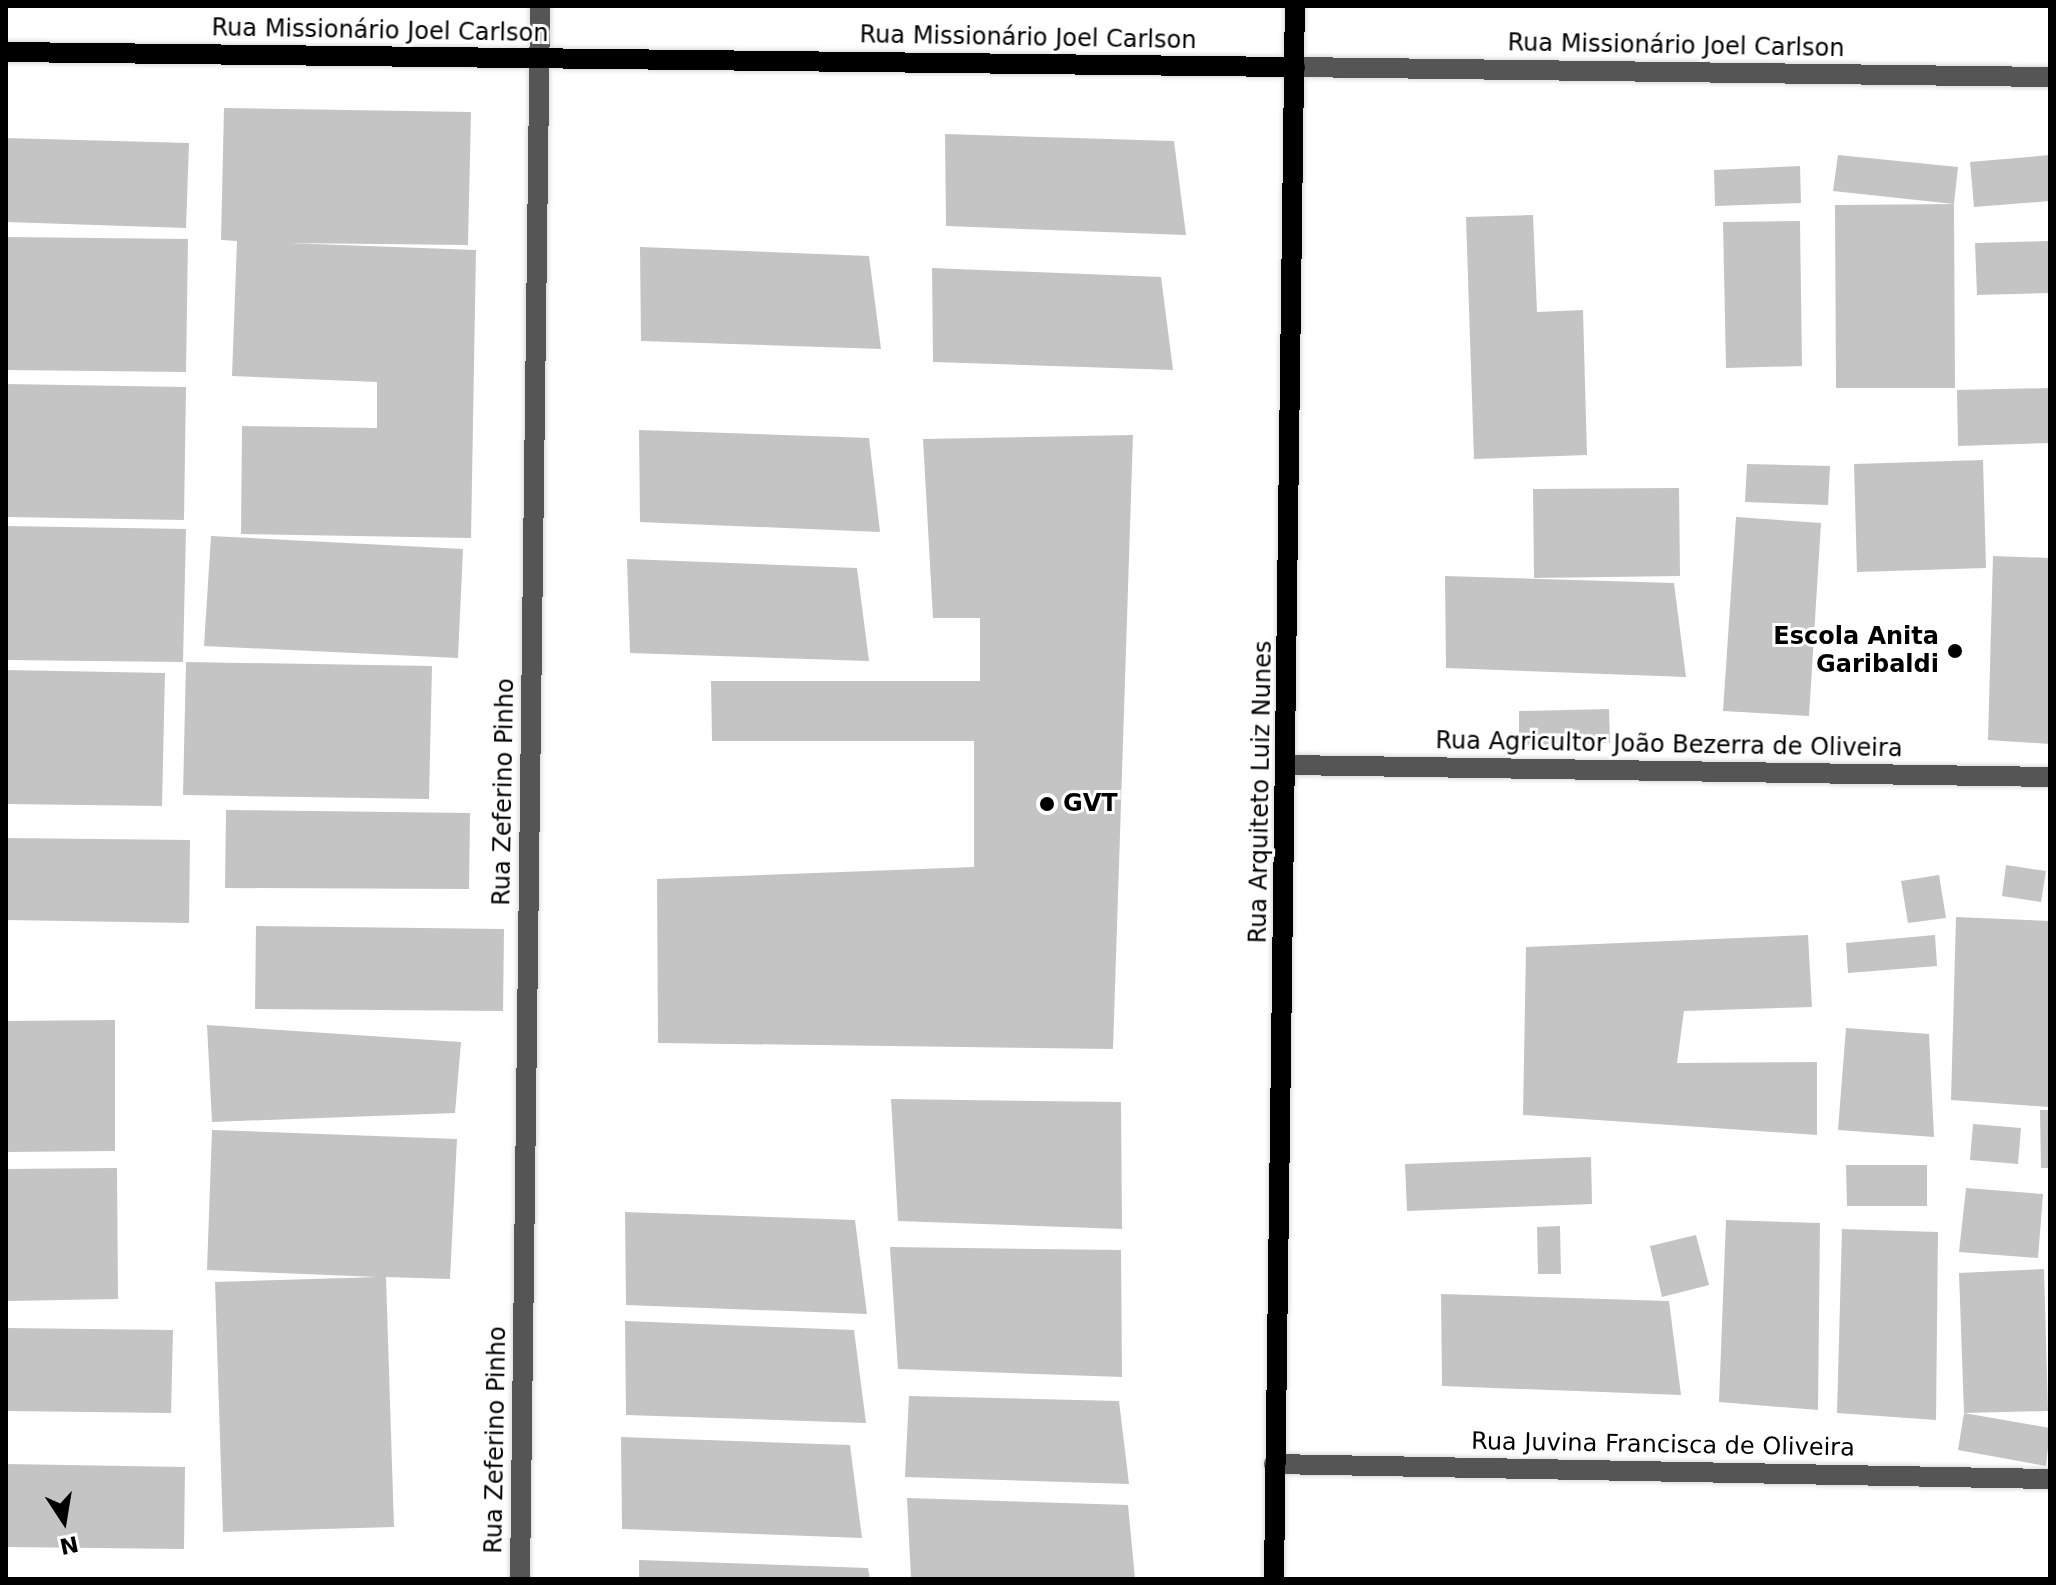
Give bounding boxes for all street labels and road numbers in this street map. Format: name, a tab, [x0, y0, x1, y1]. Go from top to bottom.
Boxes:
street label: Rua Missionário Joel Carlson	[211, 14, 549, 48]
street label: Rua Missionário Joel Carlson	[859, 21, 1197, 55]
street label: Rua Missionário Joel Carlson	[1507, 29, 1845, 63]
street label: Rua Arquiteto Luiz Nunes	[1244, 640, 1278, 944]
street label: Rua Zeferino Pinho	[488, 678, 520, 906]
street label: Rua Agricultor João Bezerra de Oliveira	[1435, 727, 1903, 763]
street label: Rua Zeferino Pinho	[480, 1326, 512, 1554]
street label: Rua Juvina Francisca de Oliveira	[1471, 1427, 1855, 1463]

